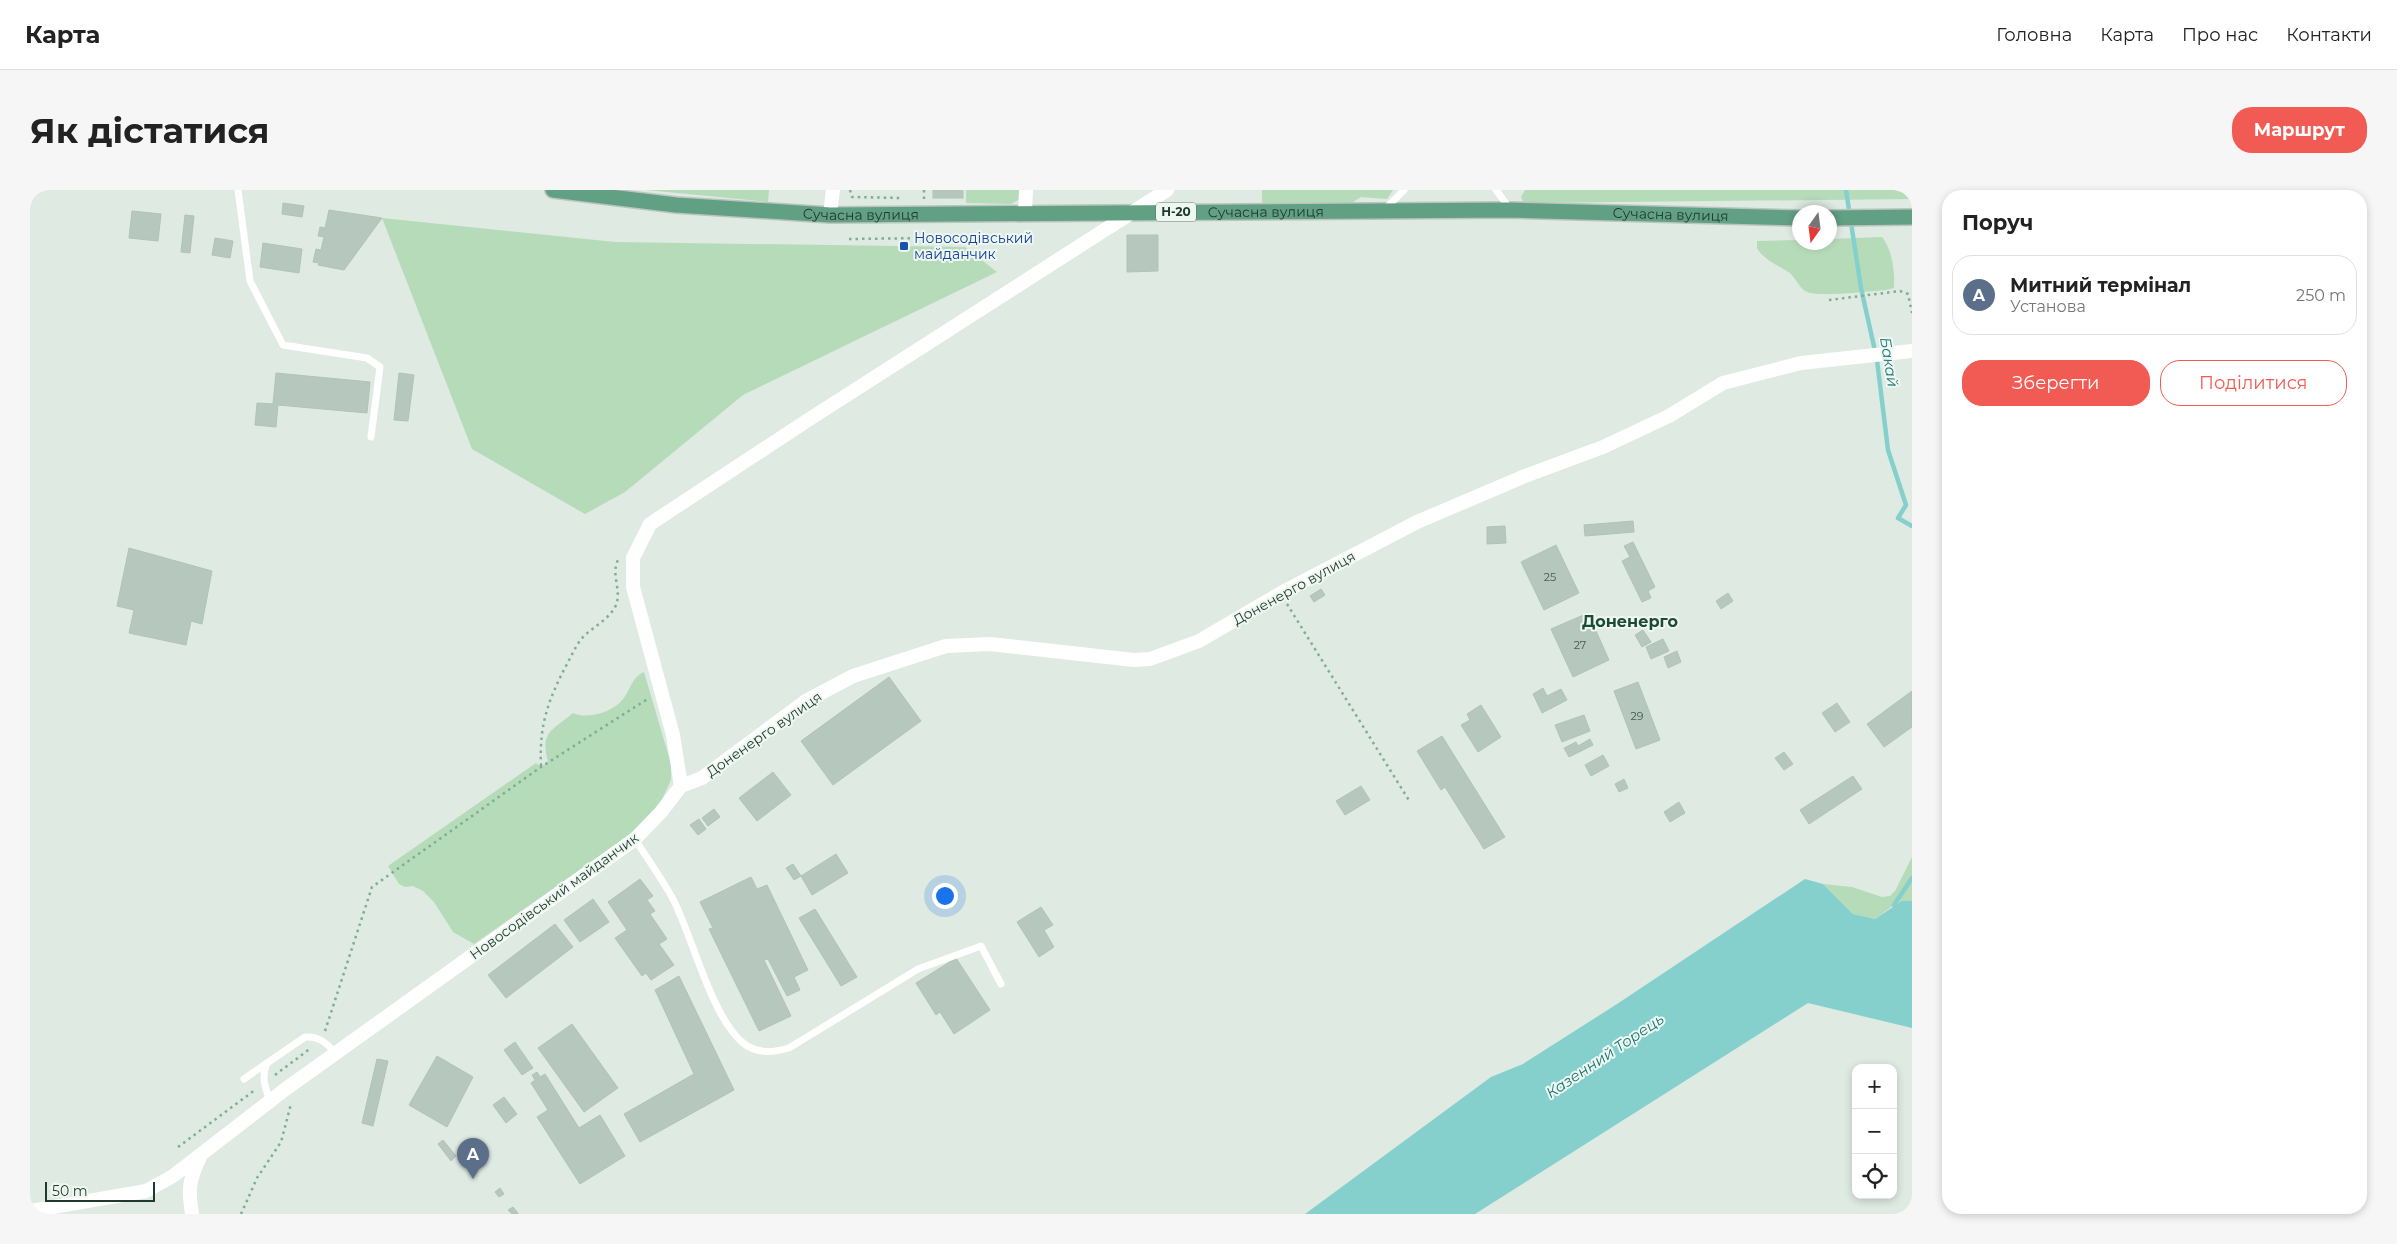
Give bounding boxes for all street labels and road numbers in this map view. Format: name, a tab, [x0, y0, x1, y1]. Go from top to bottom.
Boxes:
street label: Сучасна вулиця	[1208, 202, 1324, 221]
road number: Н-20	[1156, 203, 1196, 222]
street label: Сучасна вулиця	[802, 204, 919, 224]
street label: Сучасна вулиця	[1612, 204, 1729, 225]
street label: Доненерго вулиця	[1230, 547, 1358, 629]
street label: Доненерго вулиця	[703, 687, 825, 781]
street label: Новосодівський майданчик	[466, 829, 642, 963]

